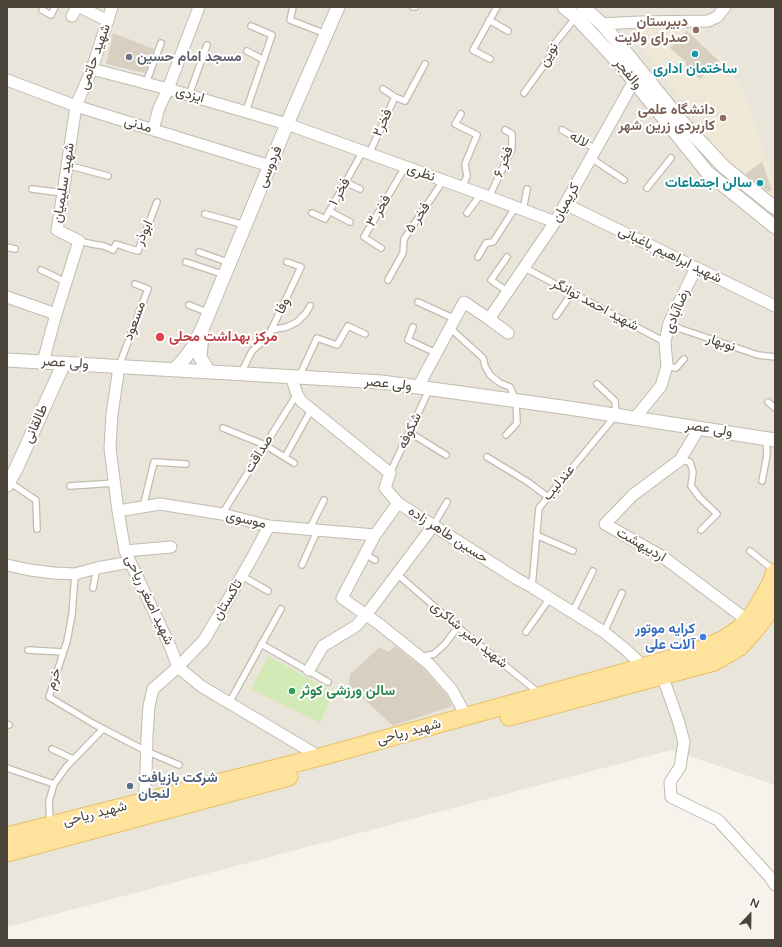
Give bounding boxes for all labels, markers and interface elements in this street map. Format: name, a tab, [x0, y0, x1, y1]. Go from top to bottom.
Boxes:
place label: دبیرستان صدرای ولایت	[615, 14, 688, 46]
street label: شهید حاتمی	[75, 22, 115, 92]
marker: دبیرستان صدرای ولایت	[691, 25, 701, 35]
street label: نوین	[535, 40, 563, 70]
place label: مسجد امام حسین	[137, 49, 242, 65]
marker: ساختمان اداری	[690, 49, 700, 59]
marker: مسجد امام حسین	[124, 52, 134, 62]
street label: والفجر	[610, 55, 646, 93]
place label: ساختمان اداری	[653, 61, 737, 77]
street label: ایزدی	[174, 83, 206, 107]
place label: دانشگاه علمی کاربردی زرین شهر	[618, 102, 715, 134]
street label: فخر۲	[369, 106, 397, 140]
street label: مدنی	[122, 113, 154, 137]
marker: دانشگاه علمی کاربردی زرین شهر	[718, 113, 728, 123]
street label: لاله	[566, 128, 592, 152]
street label: شهید سلیمیان	[49, 142, 79, 224]
street label: فردوسی	[254, 144, 286, 190]
street label: فخر ۶	[490, 144, 518, 180]
street label: نظری	[405, 160, 437, 186]
street label: فخر ۱	[326, 175, 354, 209]
place label: سالن اجتماعات	[665, 175, 752, 191]
marker: سالن اجتماعات	[755, 178, 765, 188]
street label: کریمیان	[548, 180, 584, 226]
street label: فخر ۳	[363, 192, 395, 230]
street label: فخر ۵	[402, 200, 434, 236]
street label: ابوذر	[131, 218, 157, 248]
street label: شهید ابراهیم باغبانی	[615, 223, 725, 287]
street label: شهید احمد توانگر	[549, 275, 641, 335]
street label: رضاآبادی	[660, 286, 694, 336]
street label: وفا	[272, 295, 294, 317]
street label: مسعود	[120, 299, 150, 343]
place label: مرکز بهداشت محلی	[169, 329, 278, 345]
street label: نوبهار	[704, 330, 738, 356]
marker: مرکز بهداشت محلی	[154, 331, 166, 343]
street label: ولی عصر	[41, 353, 89, 373]
street label: ولی عصر	[363, 373, 413, 395]
street label: طالقانی	[20, 402, 52, 446]
street label: شکوفه	[394, 410, 426, 452]
street label: ولی عصر	[684, 417, 734, 441]
street label: صداقت	[241, 432, 277, 476]
street label: عندلیب	[539, 462, 579, 504]
street label: حسین طاهر زاده	[405, 503, 491, 567]
street label: موسوی	[224, 507, 268, 533]
street label: اردیبهشت	[613, 524, 669, 566]
street label: شهید اصغر ریاحی	[121, 552, 177, 648]
street label: تاکستان	[209, 576, 247, 624]
street label: شهید امیر شاکری	[427, 598, 511, 672]
place label: کرایه موتور آلات علی	[635, 621, 695, 654]
marker: کرایه موتور آلات علی	[698, 632, 708, 642]
street label: خرم	[43, 666, 65, 692]
place label: سالن ورزشی کوثر	[300, 683, 395, 699]
marker: سالن ورزشی کوثر	[287, 686, 297, 696]
street label: شهید ریاحی	[375, 715, 443, 749]
place label: شرکت بازیافت لنجان	[138, 770, 218, 802]
marker: شرکت بازیافت لنجان	[125, 781, 135, 791]
street label: شهید ریاحی	[61, 798, 129, 830]
north arrow	[730, 895, 770, 935]
text: N	[748, 896, 761, 911]

